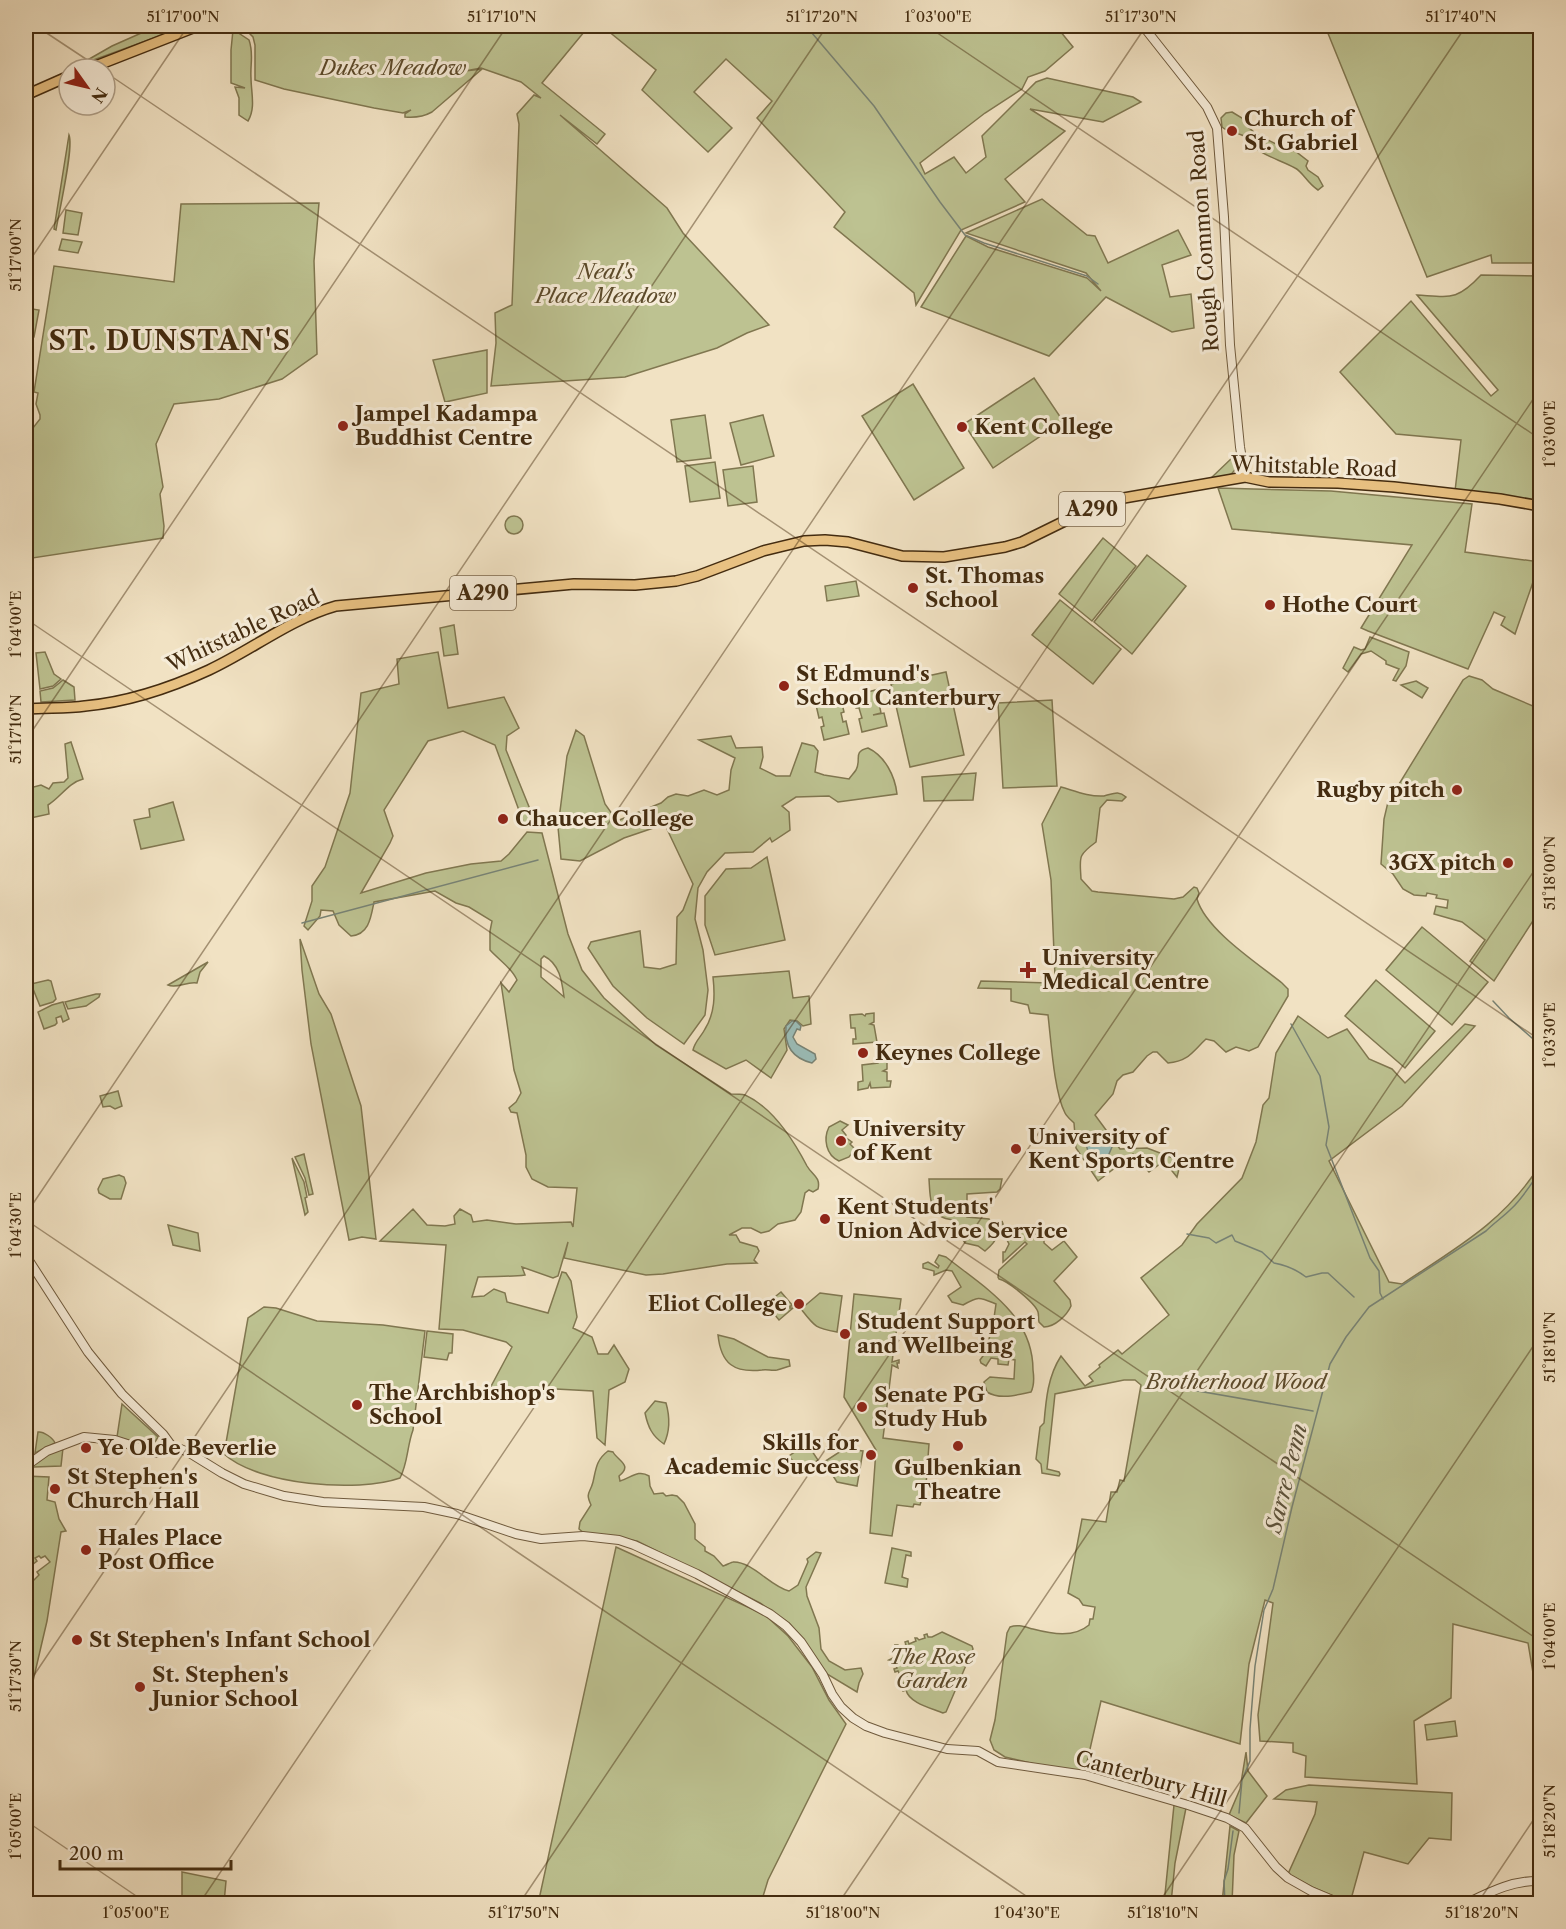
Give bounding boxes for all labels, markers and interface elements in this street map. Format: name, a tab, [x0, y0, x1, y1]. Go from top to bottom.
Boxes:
text: 51°17'00"N	[146, 7, 220, 26]
text: 51°17'10"N	[467, 7, 537, 26]
text: 51°17'20"N	[786, 7, 858, 26]
text: 1°03'00"E	[904, 7, 972, 26]
text: 51°17'30"N	[1105, 7, 1177, 26]
text: 51°17'40"N	[1425, 7, 1497, 26]
park label: Dukes Meadow	[318, 55, 467, 80]
north arrow	[57, 57, 117, 117]
text: N	[87, 84, 112, 107]
place label: Church of St. Gabriel	[1244, 106, 1358, 155]
marker: Church of St. Gabriel	[1225, 124, 1239, 138]
street label: Rough Common Road	[1183, 129, 1224, 353]
text: 51°17'00"N	[6, 218, 25, 292]
park label: Neal's Place Meadow	[534, 259, 677, 308]
district label: ST. DUNSTAN'S	[49, 324, 291, 357]
text: 1°03'00"E	[1540, 400, 1559, 468]
place label: Jampel Kadampa Buddhist Centre	[351, 401, 538, 450]
place label: Kent College	[974, 414, 1113, 439]
marker: Jampel Kadampa Buddhist Centre	[336, 419, 350, 433]
marker: Kent College	[955, 420, 969, 434]
street label: Whitstable Road	[1230, 451, 1398, 482]
road number: A290	[1059, 492, 1125, 526]
place label: St. Thomas School	[925, 563, 1044, 612]
road number: A290	[450, 576, 516, 610]
marker: St. Thomas School	[906, 581, 920, 595]
street label: Whitstable Road	[161, 584, 324, 677]
text: 1°04'00"E	[6, 590, 25, 658]
place label: Hothe Court	[1282, 592, 1418, 617]
marker: Hothe Court	[1263, 598, 1277, 612]
place label: St Edmund's School Canterbury	[796, 661, 1001, 710]
marker: St Edmund's School Canterbury	[777, 679, 791, 693]
text: 51°17'10"N	[6, 694, 25, 764]
place label: Rugby pitch	[1316, 777, 1446, 802]
marker: Rugby pitch	[1450, 783, 1464, 797]
place label: Chaucer College	[515, 806, 694, 831]
marker: Chaucer College	[496, 812, 510, 826]
text: 51°18'00"N	[1540, 836, 1559, 910]
place label: 3GX pitch	[1388, 850, 1497, 875]
marker: 3GX pitch	[1501, 856, 1515, 870]
place label: University Medical Centre	[1042, 945, 1209, 994]
marker: University Medical Centre	[1019, 961, 1037, 979]
text: 1°03'30"E	[1540, 1002, 1559, 1068]
place label: Keynes College	[875, 1040, 1040, 1065]
marker: Keynes College	[856, 1046, 870, 1060]
place label: University of Kent	[853, 1116, 966, 1165]
place label: University of Kent Sports Centre	[1028, 1124, 1234, 1173]
marker: University of Kent	[834, 1134, 848, 1148]
marker: University of Kent Sports Centre	[1009, 1142, 1023, 1156]
text: 1°04'30"E	[6, 1192, 25, 1258]
place label: Kent Students' Union Advice Service	[837, 1194, 1068, 1243]
marker: Kent Students' Union Advice Service	[818, 1212, 832, 1226]
place label: Eliot College	[648, 1291, 787, 1316]
marker: Eliot College	[792, 1297, 806, 1311]
place label: Student Support and Wellbeing	[857, 1309, 1035, 1358]
text: 51°18'10"N	[1540, 1311, 1559, 1383]
marker: Student Support and Wellbeing	[838, 1327, 852, 1341]
park label: Brotherhood Wood	[1144, 1369, 1329, 1394]
place label: The Archbishop's School	[369, 1380, 555, 1429]
place label: Senate PG Study Hub	[874, 1382, 988, 1431]
marker: The Archbishop's School	[350, 1398, 364, 1412]
marker: Senate PG Study Hub	[855, 1400, 869, 1414]
water label: Sarre Penn	[1259, 1421, 1313, 1537]
place label: Skills for Academic Success	[664, 1430, 860, 1479]
place label: Ye Olde Beverlie	[97, 1435, 276, 1460]
marker: Gulbenkian Theatre	[951, 1439, 965, 1453]
marker: Ye Olde Beverlie	[79, 1441, 93, 1455]
marker: Skills for Academic Success	[864, 1448, 878, 1462]
place label: Gulbenkian Theatre	[894, 1455, 1022, 1504]
place label: St Stephen's Church Hall	[67, 1464, 199, 1513]
marker: St Stephen's Church Hall	[48, 1482, 62, 1496]
place label: Hales Place Post Office	[98, 1525, 222, 1574]
marker: Hales Place Post Office	[79, 1543, 93, 1557]
text: 1°04'00"E	[1540, 1602, 1559, 1670]
place label: St Stephen's Infant School	[89, 1627, 371, 1652]
marker: St Stephen's Infant School	[70, 1633, 84, 1647]
text: 51°17'30"N	[6, 1640, 25, 1712]
park label: The Rose Garden	[889, 1644, 976, 1693]
place label: St. Stephen's Junior School	[148, 1662, 298, 1711]
marker: St. Stephen's Junior School	[133, 1680, 147, 1694]
street label: Canterbury Hill	[1073, 1745, 1230, 1812]
text: 51°18'20"N	[1540, 1784, 1559, 1858]
text: 1°05'00"E	[6, 1793, 25, 1859]
scale bar	[60, 1833, 231, 1871]
text: 200 m	[69, 1843, 124, 1865]
text: 1°05'00"E	[103, 1903, 169, 1922]
text: 51°17'50"N	[488, 1903, 560, 1922]
text: 51°18'00"N	[806, 1903, 880, 1922]
text: 1°04'30"E	[994, 1903, 1060, 1922]
text: 51°18'10"N	[1127, 1903, 1199, 1922]
text: 51°18'20"N	[1445, 1903, 1519, 1922]

